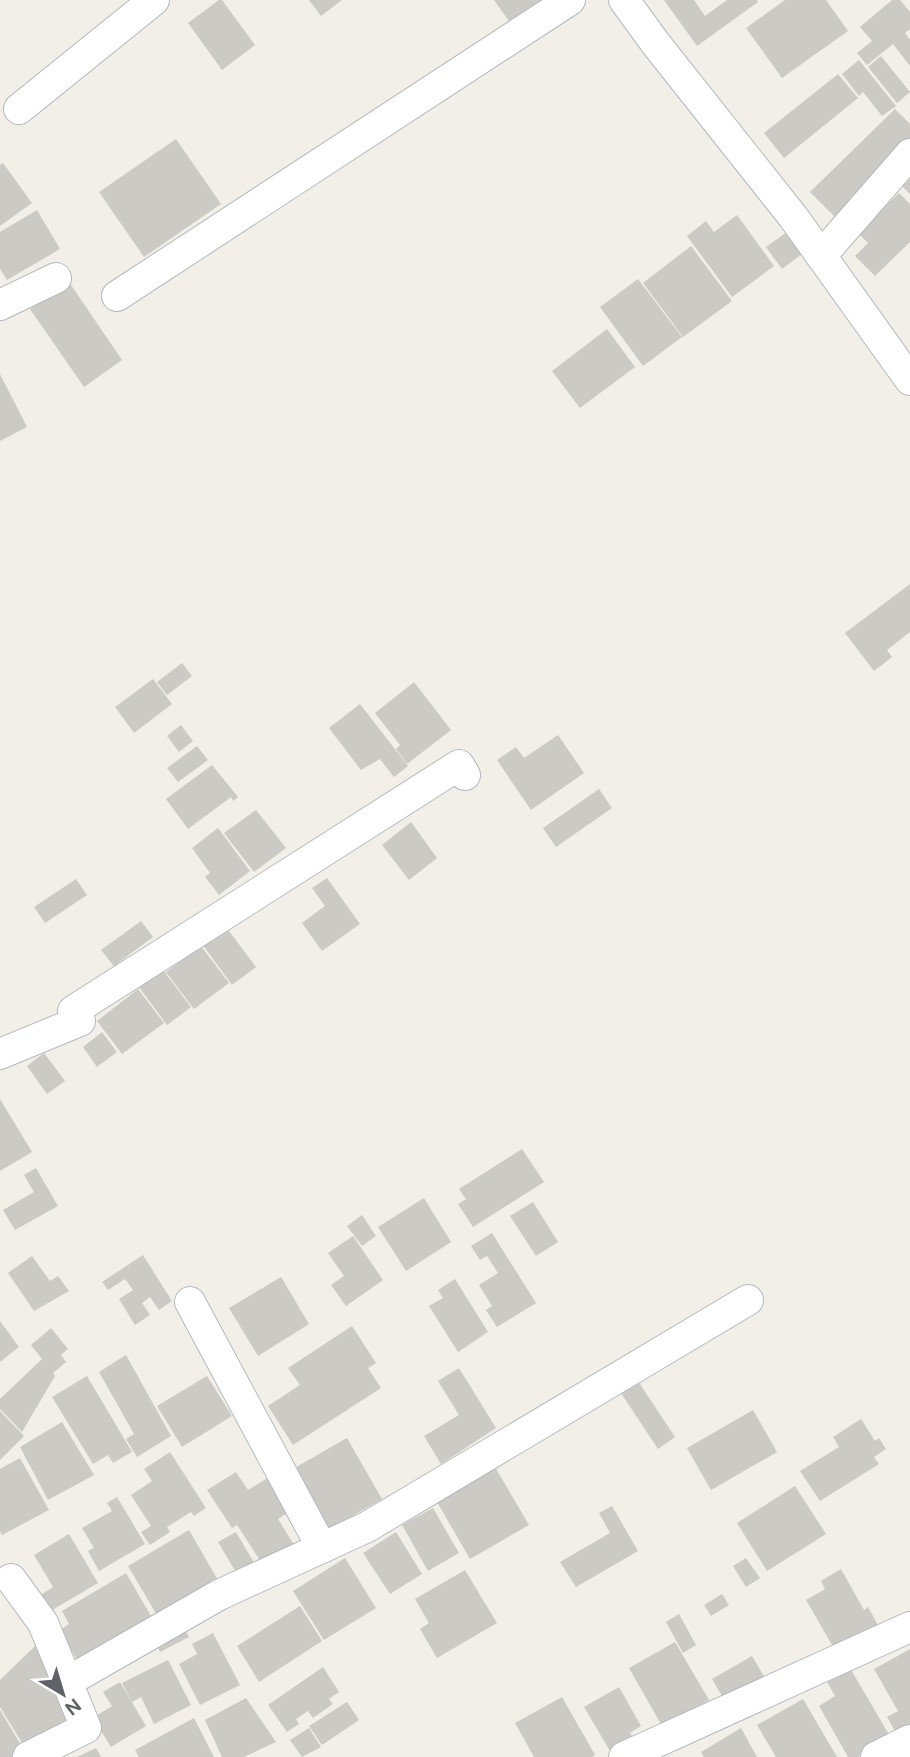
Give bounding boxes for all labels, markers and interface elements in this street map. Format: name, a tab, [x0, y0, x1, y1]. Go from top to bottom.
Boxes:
north arrow	[28, 1659, 98, 1729]
text: N	[60, 1693, 86, 1721]

